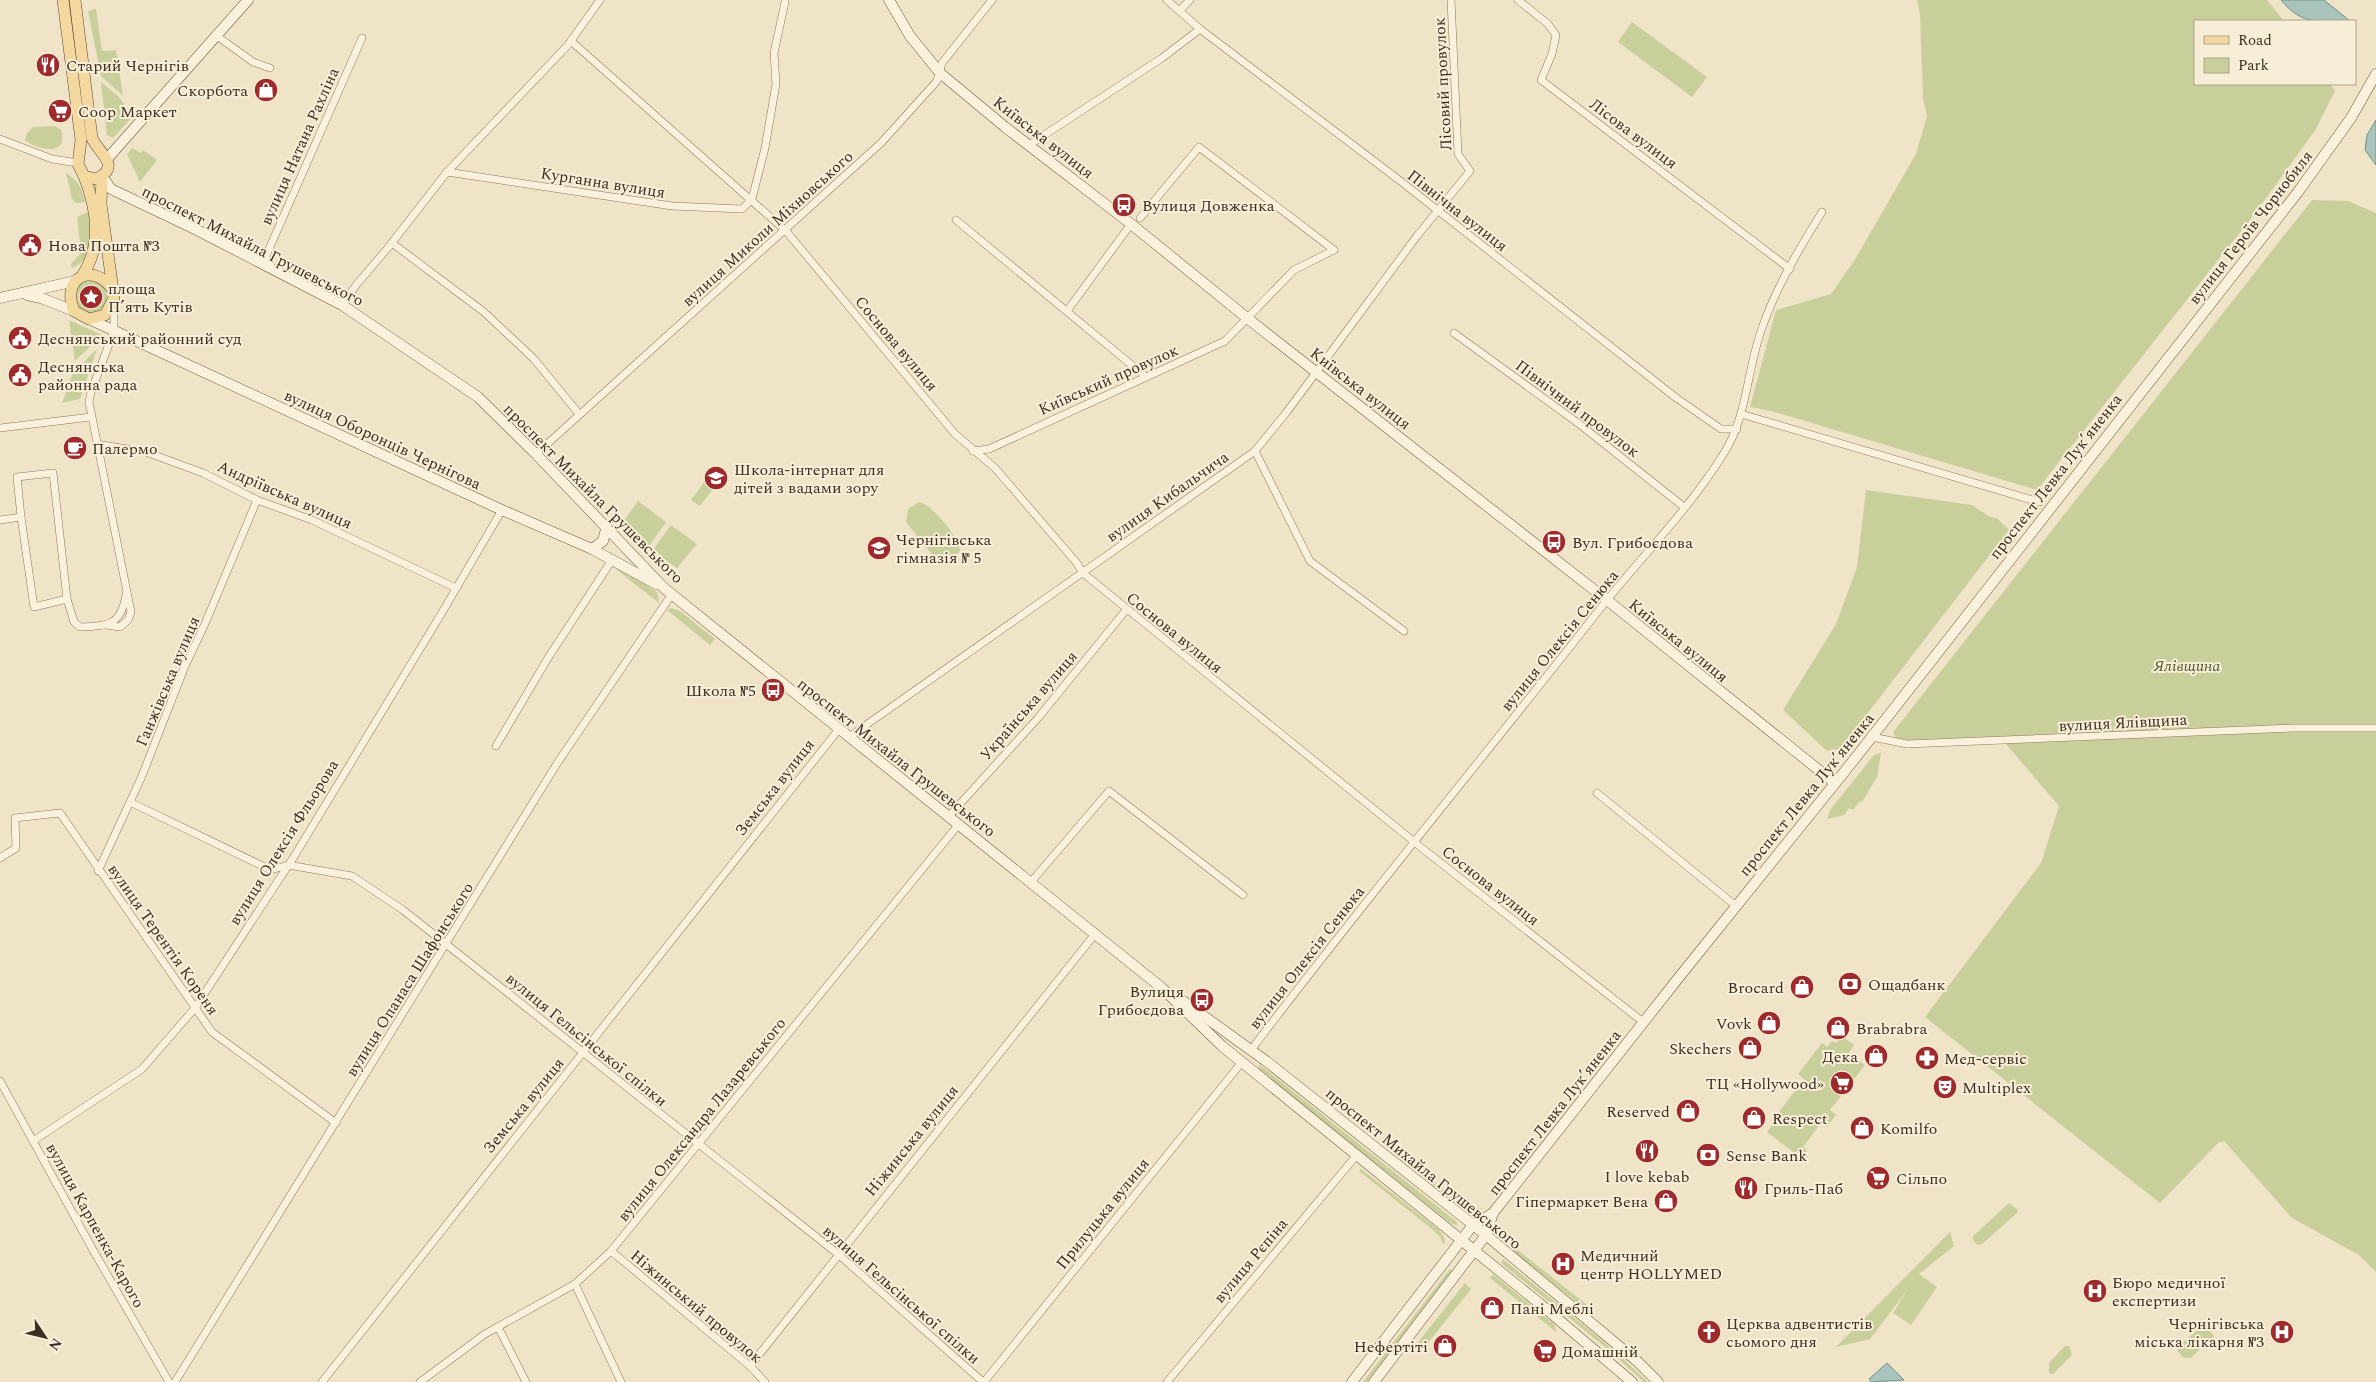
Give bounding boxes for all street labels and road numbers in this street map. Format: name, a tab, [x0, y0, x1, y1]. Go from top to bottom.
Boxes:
street label: Лісовий провулок	[1428, 17, 1458, 151]
street label: вулиця Натана Рахліна	[254, 64, 346, 229]
street label: Київська вулиця	[988, 91, 1099, 185]
street label: Лісова вулиця	[1584, 93, 1683, 175]
street label: вулиця Миколи Міхновського	[677, 145, 859, 312]
street label: вулиця Героїв Чорнобиля	[2183, 145, 2319, 310]
street label: Курганна вулиця	[539, 161, 667, 205]
street label: Північна вулиця	[1402, 164, 1513, 258]
street label: проспект Михайла Грушевського	[137, 179, 368, 313]
street label: Соснова вулиця	[849, 291, 943, 397]
street label: Київський провулок	[1035, 338, 1182, 422]
street label: Київська вулиця	[1305, 342, 1416, 436]
street label: Північний провулок	[1510, 354, 1645, 464]
street label: вулиця Оборонців Чернігова	[280, 384, 485, 496]
street label: проспект Левка Лукʼяненка	[1983, 389, 2128, 565]
street label: проспект Михайла Грушевського	[498, 398, 689, 589]
street label: вулиця Кибальчича	[1101, 445, 1234, 548]
street label: Андріївська вулиця	[213, 454, 356, 535]
street label: вулиця Олексія Сенюка	[1495, 564, 1625, 717]
street label: Соснова вулиця	[1121, 586, 1228, 679]
street label: Київська вулиця	[1623, 593, 1733, 689]
street label: Ганжівська вулиця	[130, 613, 206, 750]
street label: Українська вулиця	[974, 645, 1083, 766]
street label: проспект Михайла Грушевського	[792, 672, 1001, 843]
street label: проспект Левка Лукʼяненка	[1733, 708, 1881, 882]
street label: вулиця Ялівщина	[2058, 708, 2188, 738]
street label: Земська вулиця	[729, 734, 820, 841]
street label: вулиця Олексія Фльорова	[223, 755, 345, 930]
street label: Соснова вулиця	[1436, 840, 1544, 932]
street label: вулиця Терентія Кореня	[102, 859, 225, 1020]
street label: вулиця Опанаса Шафонського	[340, 878, 480, 1081]
street label: вулиця Олексія Сенюка	[1243, 881, 1371, 1034]
street label: вулиця Гельсінської спілки	[500, 967, 672, 1113]
street label: вулиця Олександра Лазаревського	[612, 1012, 792, 1227]
street label: проспект Левка Лукʼяненка	[1482, 1025, 1627, 1201]
street label: Земська вулиця	[477, 1052, 570, 1159]
street label: Ніжинська вулиця	[859, 1080, 964, 1202]
street label: проспект Михайла Грушевського	[1320, 1082, 1527, 1256]
street label: вулиця Карпенка-Карого	[40, 1139, 151, 1312]
street label: Прилуцька вулиця	[1050, 1153, 1155, 1275]
street label: вулиця Рєпіна	[1208, 1213, 1294, 1308]
street label: вулиця Гельсінської спілки	[817, 1219, 985, 1370]
street label: Ніжинський провулок	[625, 1244, 768, 1370]

